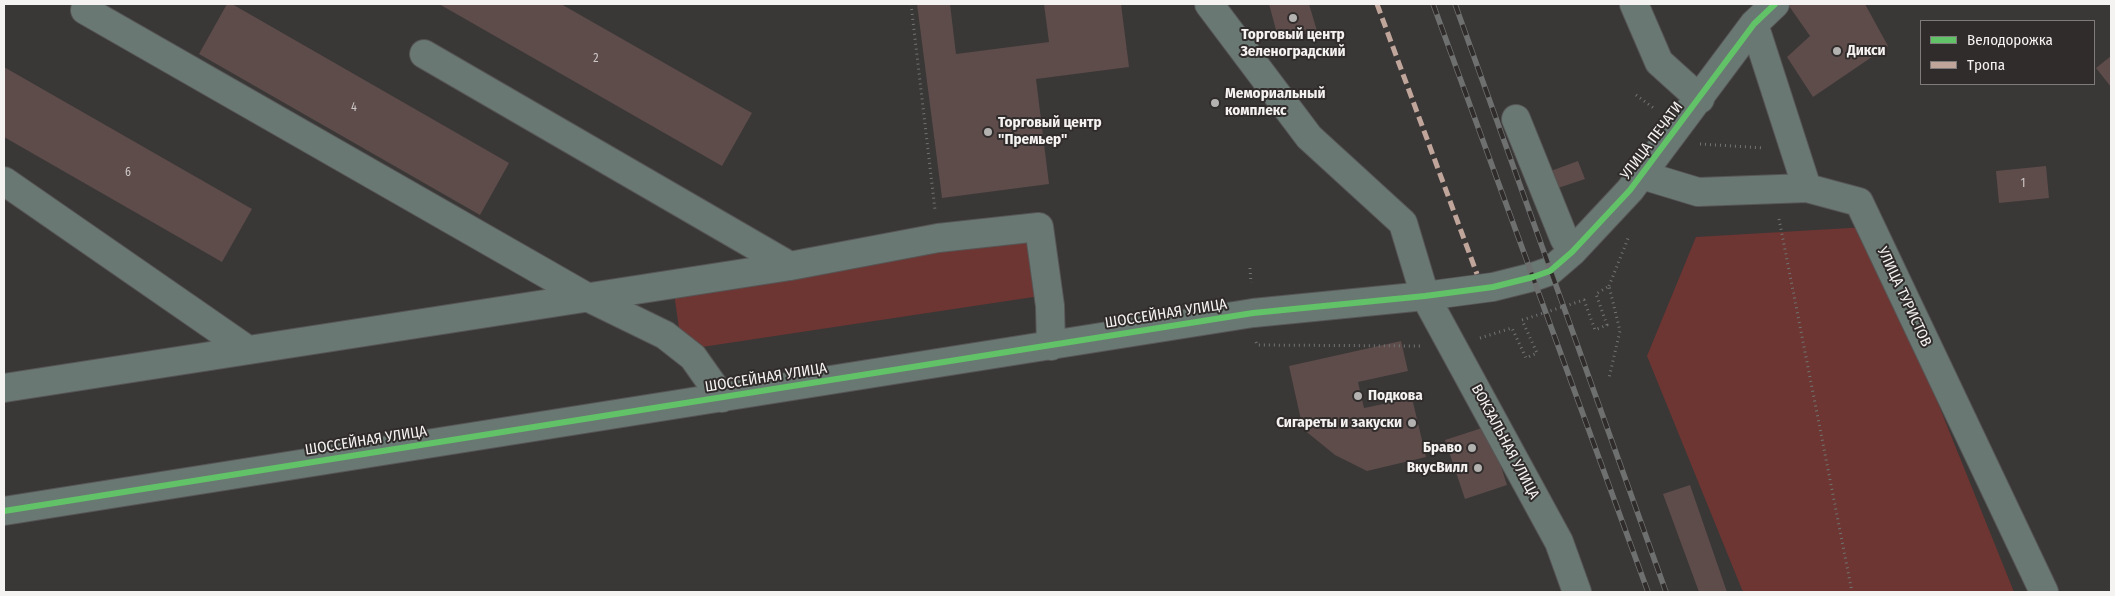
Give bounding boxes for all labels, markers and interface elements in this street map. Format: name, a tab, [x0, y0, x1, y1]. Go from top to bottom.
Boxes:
marker: Торговый центр Зеленоградский	[1287, 12, 1299, 24]
legend	[1920, 20, 2095, 85]
place label: Торговый центр Зеленоградский	[1240, 26, 1346, 61]
text: Велодорожка	[1967, 31, 2053, 49]
place label: Дикси	[1847, 42, 1886, 60]
marker: Дикси	[1831, 45, 1843, 57]
house number: 2	[593, 52, 599, 66]
text: Тропа	[1967, 56, 2005, 74]
place label: Мемориальный комплекс	[1225, 85, 1326, 120]
marker: Мемориальный комплекс	[1209, 97, 1221, 109]
street label: УЛИЦА ПЕЧАТИ	[1617, 99, 1687, 183]
house number: 4	[351, 101, 357, 115]
place label: Торговый центр "Премьер"	[998, 114, 1102, 149]
marker: Торговый центр "Премьер"	[982, 126, 994, 138]
house number: 6	[125, 166, 131, 180]
house number: 1	[2021, 177, 2025, 191]
street label: УЛИЦА ТУРИСТОВ	[1873, 244, 1935, 350]
street label: ШОССЕЙНАЯ УЛИЦА	[1104, 295, 1228, 333]
street label: ШОССЕЙНАЯ УЛИЦА	[704, 359, 828, 397]
street label: ВОКЗАЛЬНАЯ УЛИЦА	[1467, 381, 1543, 503]
place label: Подкова	[1368, 387, 1423, 405]
marker: Подкова	[1352, 390, 1364, 402]
place label: Сигареты и закуски	[1276, 414, 1402, 432]
marker: Сигареты и закуски	[1406, 417, 1418, 429]
street label: ШОССЕЙНАЯ УЛИЦА	[304, 422, 428, 460]
place label: Браво	[1423, 439, 1462, 457]
marker: Браво	[1466, 442, 1478, 454]
place label: ВкусВилл	[1407, 459, 1468, 477]
marker: ВкусВилл	[1472, 462, 1484, 474]

